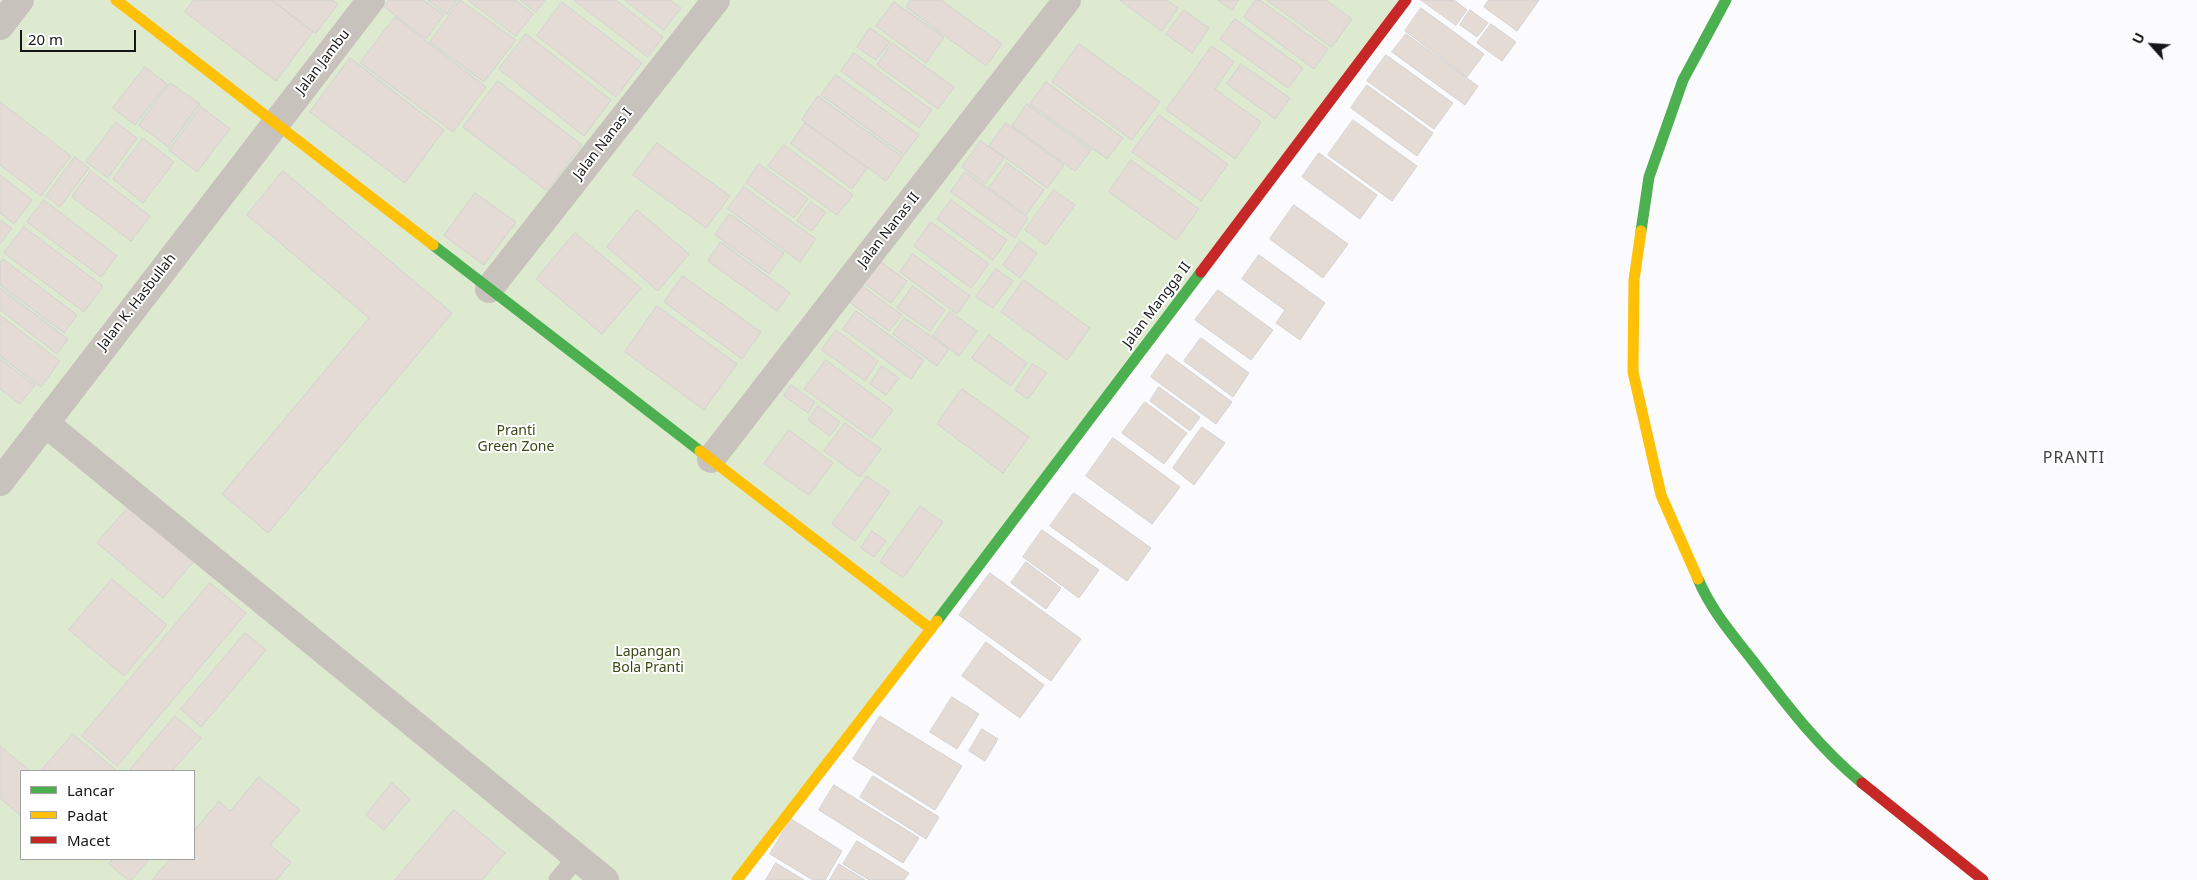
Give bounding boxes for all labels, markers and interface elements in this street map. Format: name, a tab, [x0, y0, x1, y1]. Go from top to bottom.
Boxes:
scale bar	[22, 20, 139, 52]
north arrow	[2127, 20, 2177, 70]
street label: Jalan Jambu	[293, 26, 353, 98]
text: 20 m	[28, 29, 63, 49]
text: U	[2127, 29, 2149, 47]
street label: Jalan Nanas I	[570, 105, 636, 183]
street label: Jalan Nanas II	[855, 189, 923, 271]
street label: Jalan K. Hasbullah	[94, 251, 180, 353]
street label: Jalan Mangga II	[1119, 259, 1195, 351]
park label: Pranti Green Zone	[478, 423, 554, 456]
district label: PRANTI	[2042, 448, 2106, 468]
park label: Lapangan Bola Pranti	[612, 644, 684, 676]
legend	[20, 770, 195, 860]
text: Lancar	[67, 780, 114, 800]
text: Padat	[67, 805, 108, 825]
text: Macet	[67, 830, 110, 850]

